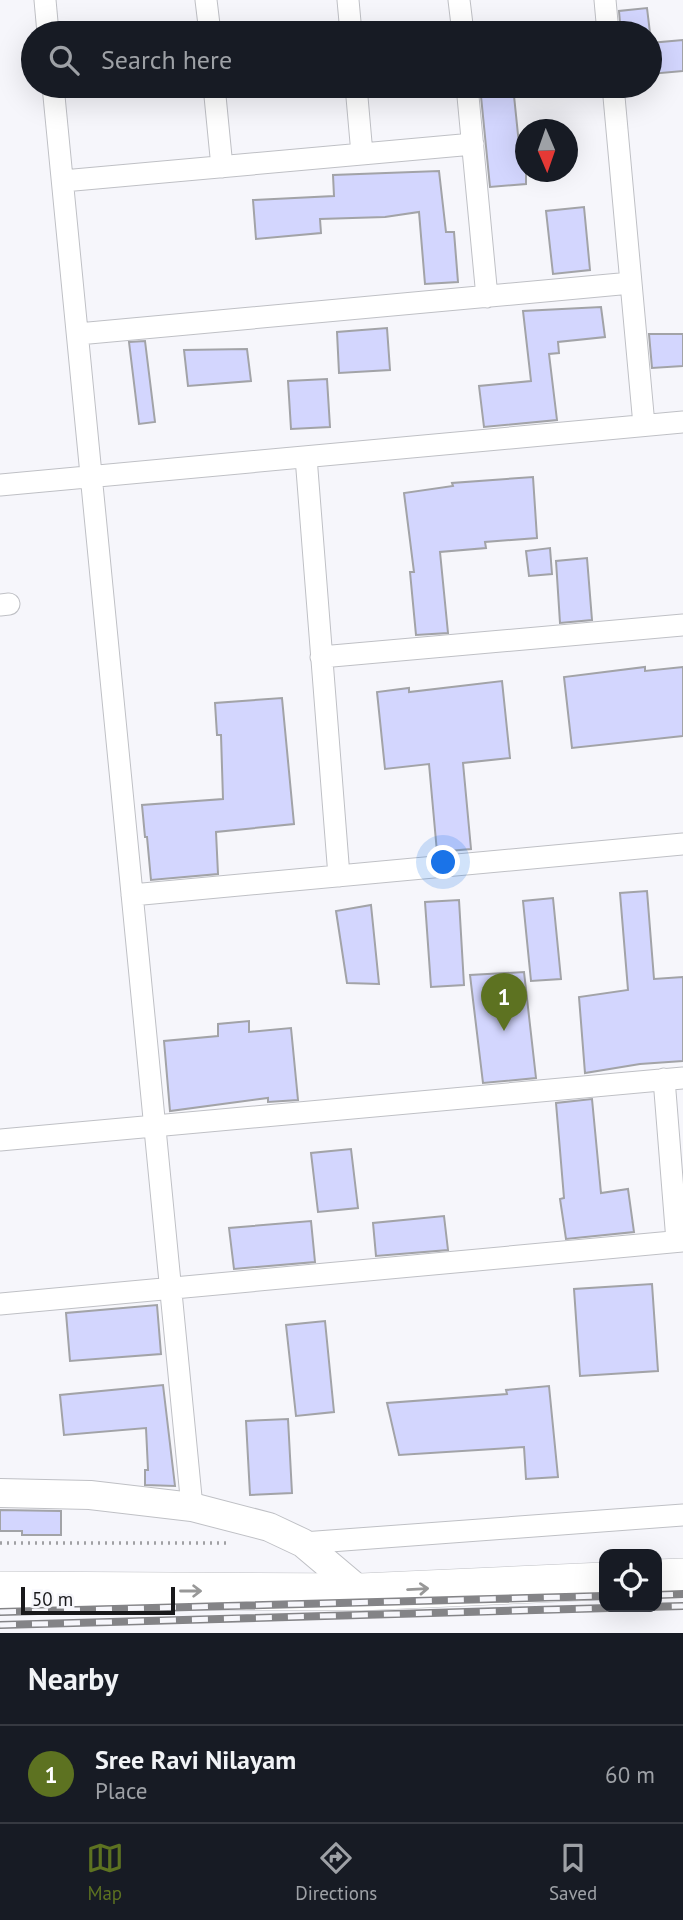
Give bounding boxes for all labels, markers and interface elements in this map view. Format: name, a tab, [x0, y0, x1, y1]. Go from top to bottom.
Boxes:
search box	[21, 21, 662, 98]
icon: search	[45, 41, 83, 79]
text: Search here	[101, 43, 232, 76]
north arrow	[515, 119, 578, 182]
your location	[426, 845, 460, 879]
pin: 1	[481, 973, 527, 1031]
map controls	[599, 1549, 662, 1612]
button: locate	[599, 1549, 662, 1612]
one-way arrow	[406, 1583, 429, 1596]
scale bar	[21, 1584, 175, 1616]
one-way arrow	[179, 1584, 202, 1598]
text: 50 m	[32, 1587, 73, 1611]
text: Nearby	[28, 1659, 118, 1698]
text: Sree Ravi Nilayam	[95, 1743, 296, 1776]
text: 1	[44, 1760, 58, 1789]
text: 60 m	[605, 1760, 655, 1789]
text: Place	[95, 1776, 148, 1805]
tab: Map	[86, 1839, 124, 1905]
tab: Directions	[295, 1839, 377, 1905]
tab: Saved	[549, 1839, 597, 1905]

